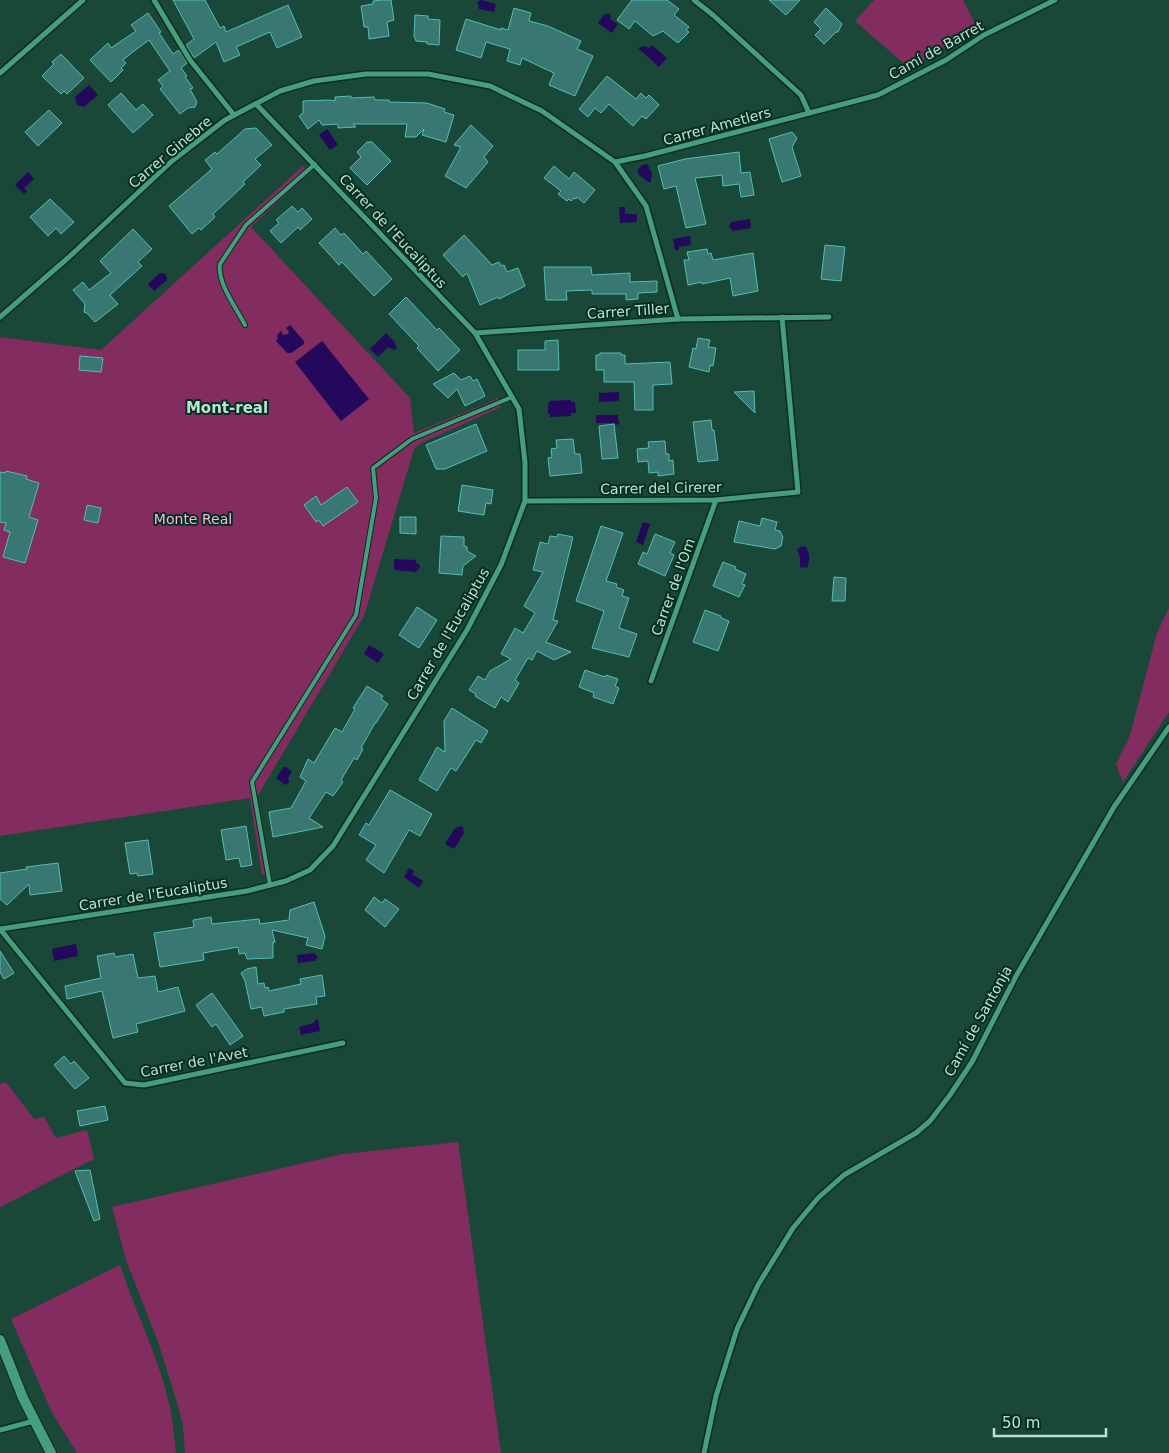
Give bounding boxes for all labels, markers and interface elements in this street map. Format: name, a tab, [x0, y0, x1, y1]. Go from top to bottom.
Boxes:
street label: Camí de Barret	[886, 17, 986, 83]
street label: Carrer Ametlers	[661, 104, 773, 148]
street label: Carrer Ginebre	[125, 113, 215, 191]
street label: Carrer de l'Eucaliptus	[336, 171, 450, 291]
street label: Carrer Tiller	[586, 300, 670, 322]
district label: Mont-real	[186, 399, 268, 417]
street label: Carrer del Cirerer	[600, 479, 722, 497]
park label: Monte Real	[154, 511, 232, 527]
street label: Carrer de l'Om	[648, 536, 698, 638]
street label: Carrer de l'Eucaliptus	[404, 565, 492, 703]
street label: Carrer de l'Eucaliptus	[78, 874, 228, 914]
street label: Camí de Santonja	[941, 963, 1015, 1079]
street label: Carrer de l'Avet	[139, 1044, 250, 1080]
scale bar	[994, 1406, 1106, 1438]
text: 50 m	[1002, 1414, 1040, 1432]

